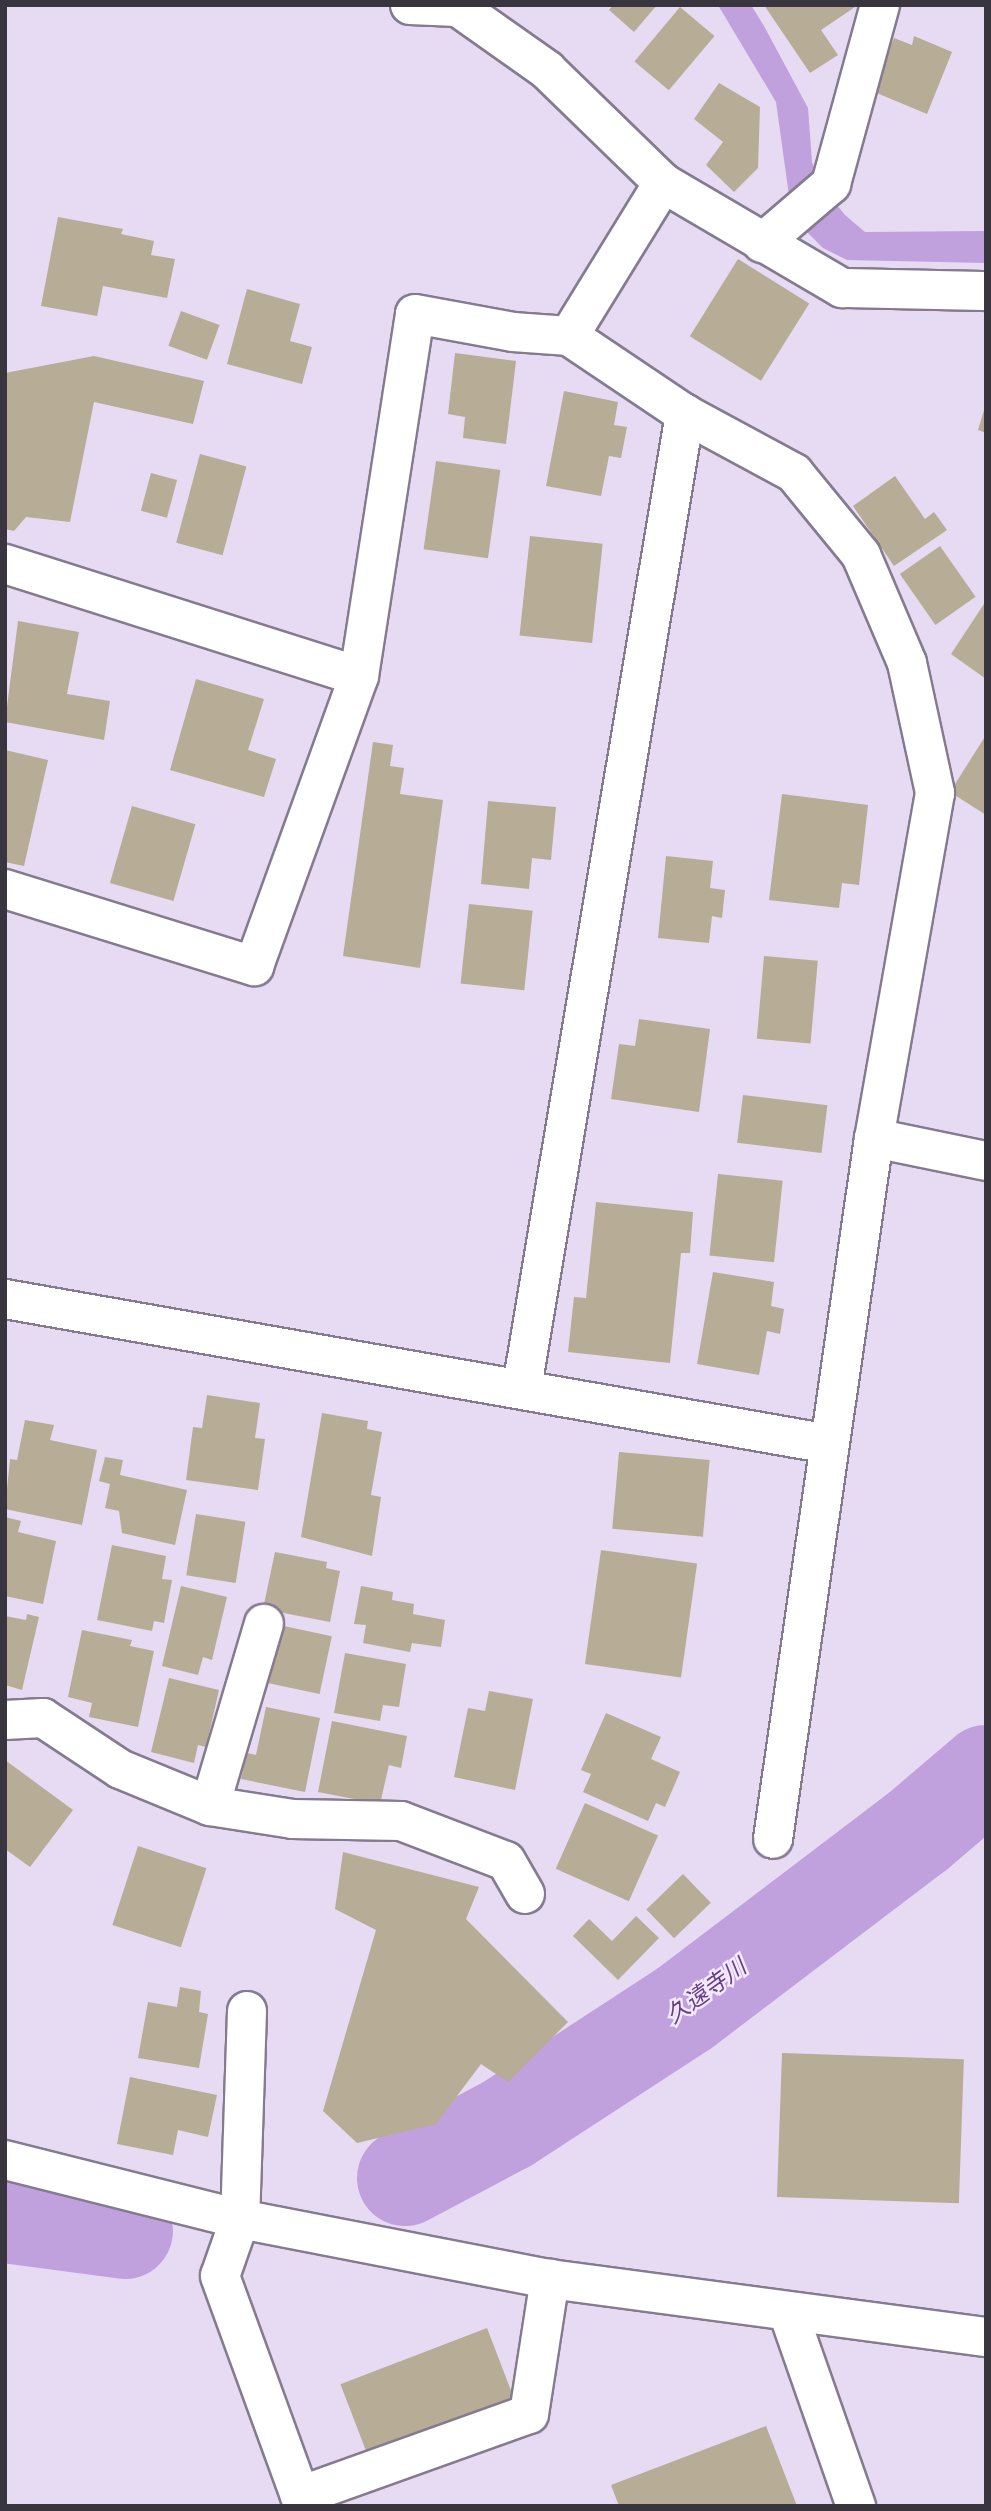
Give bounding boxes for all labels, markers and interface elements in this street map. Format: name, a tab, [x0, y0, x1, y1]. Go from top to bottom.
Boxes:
water label: 久遠寺川	[661, 1953, 751, 2029]

